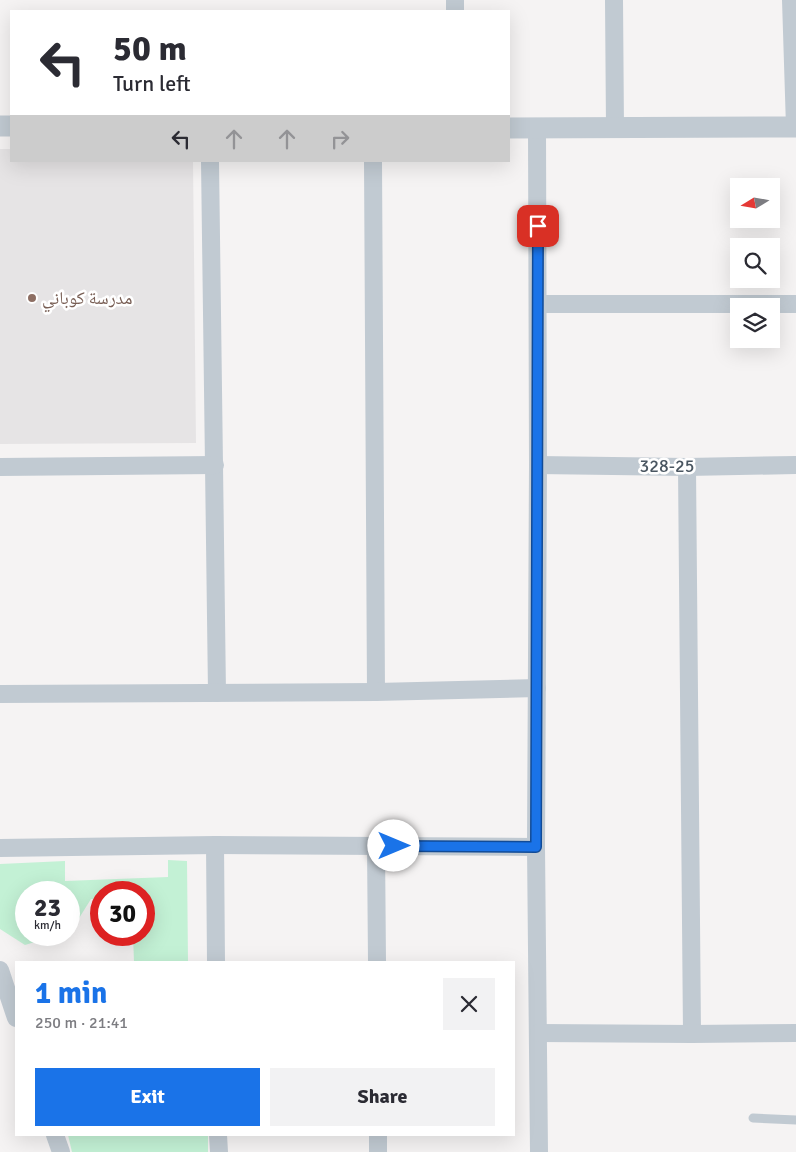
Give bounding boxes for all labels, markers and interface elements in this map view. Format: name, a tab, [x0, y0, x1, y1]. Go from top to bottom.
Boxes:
text: 50 m	[113, 27, 187, 70]
icon: left	[30, 30, 95, 95]
text: Turn left	[113, 70, 191, 97]
icon: left	[167, 125, 195, 153]
icon: ahead	[220, 125, 248, 153]
icon: ahead	[273, 125, 301, 153]
icon: right	[326, 125, 354, 153]
north arrow	[730, 178, 780, 228]
map controls	[730, 178, 780, 348]
pin	[517, 205, 559, 247]
icon: arrive	[524, 212, 552, 240]
button: search	[730, 238, 780, 288]
place label: مدرسة كوباني	[42, 287, 132, 313]
marker: مدرسة كوباني	[26, 292, 38, 304]
button: layers	[730, 298, 780, 348]
street label: 328-25	[640, 455, 694, 477]
position arrow	[367, 819, 419, 871]
speed limit sign: 30	[90, 881, 155, 946]
text: 23	[34, 892, 61, 923]
text: km/h	[34, 918, 61, 933]
text: 1 min	[35, 975, 107, 1012]
button: close	[443, 978, 495, 1030]
text: 250 m · 21:41	[35, 1013, 128, 1033]
button: Exit	[35, 1068, 260, 1126]
button: Share	[270, 1068, 495, 1126]

